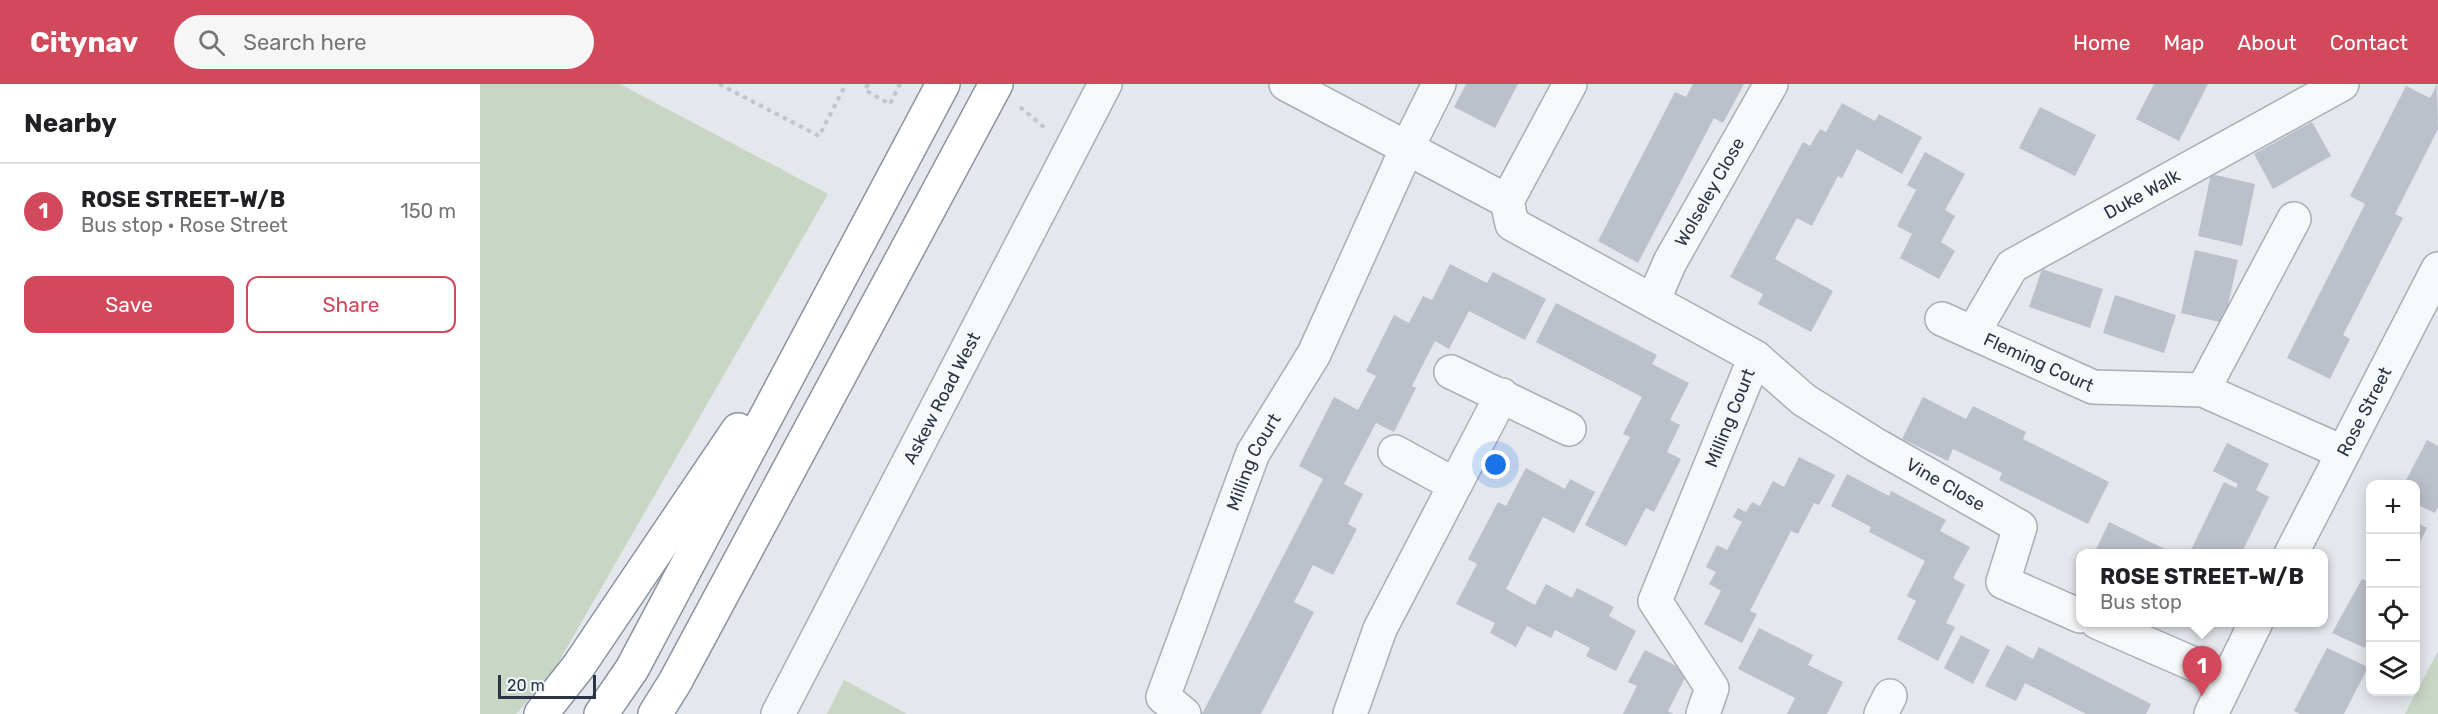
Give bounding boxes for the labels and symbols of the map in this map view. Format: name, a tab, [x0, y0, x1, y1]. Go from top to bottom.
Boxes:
street label: Wolseley Close	[1670, 134, 1749, 251]
street label: Duke Walk	[2100, 164, 2185, 224]
street label: Askew Road West	[899, 328, 985, 468]
street label: Fleming Court	[1980, 328, 2097, 397]
street label: Rose Street	[2332, 363, 2397, 460]
street label: Milling Court	[1700, 365, 1760, 471]
street label: Milling Court	[1222, 409, 1286, 514]
your location	[1481, 450, 1510, 479]
street label: Vine Close	[1902, 453, 1989, 516]
pin: 1	[2182, 646, 2222, 696]
scale bar	[498, 672, 596, 700]

